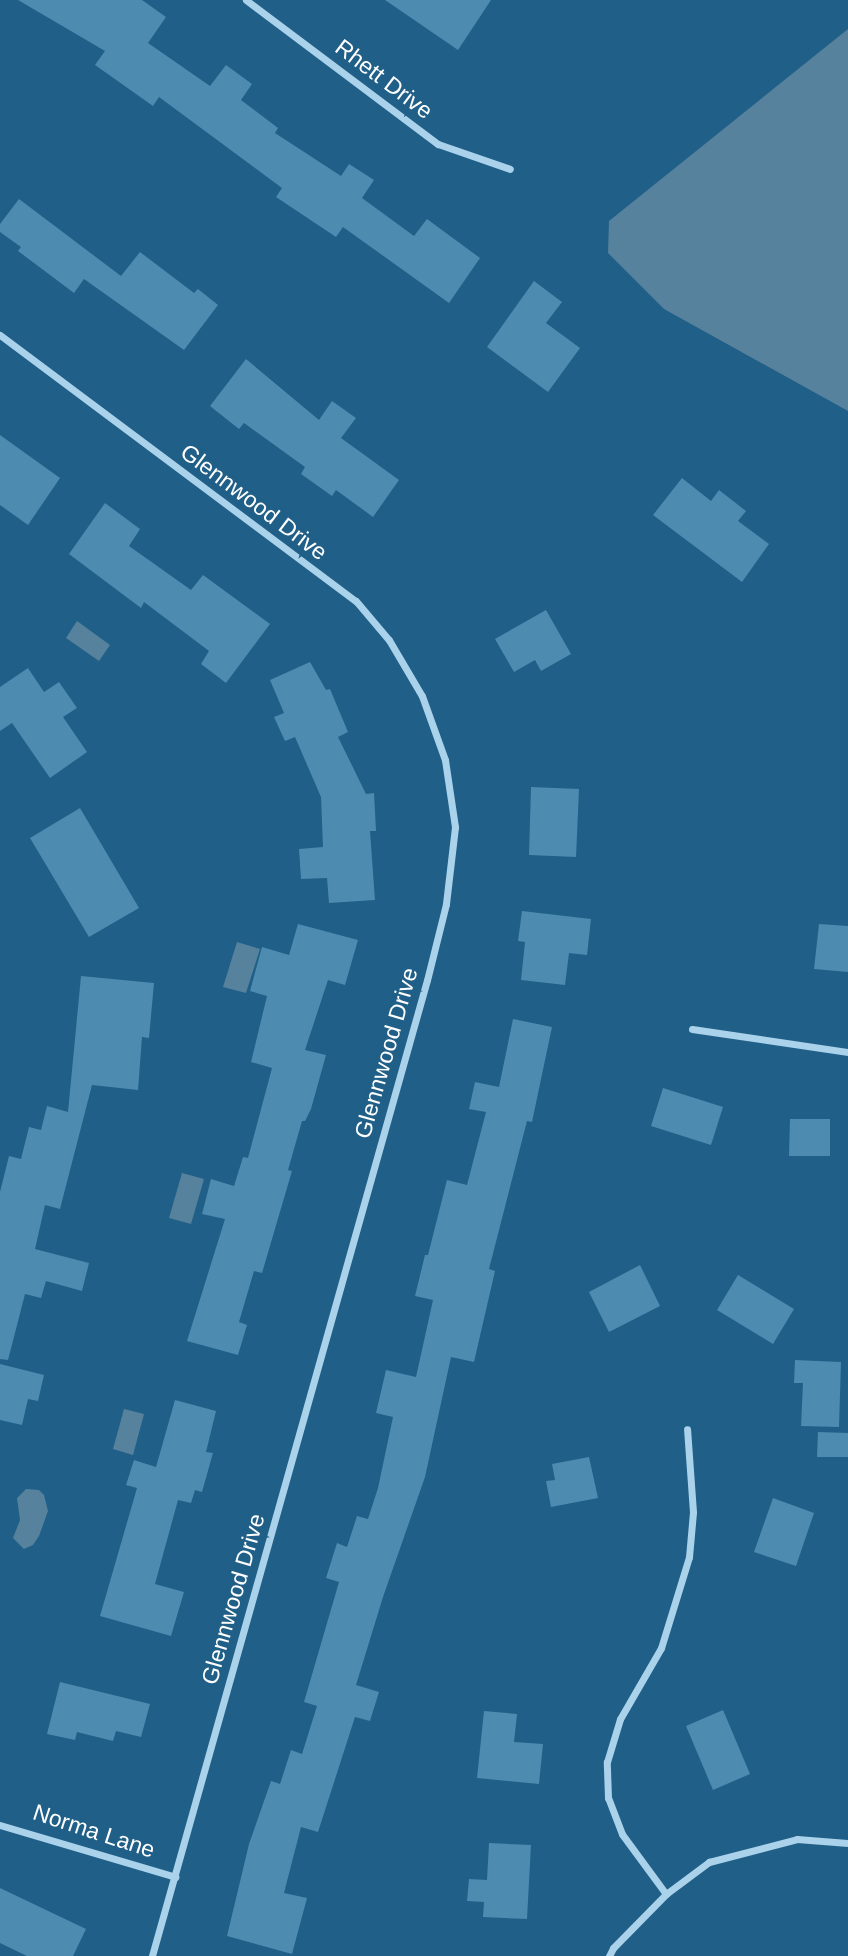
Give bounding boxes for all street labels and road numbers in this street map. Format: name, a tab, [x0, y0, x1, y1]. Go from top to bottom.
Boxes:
street label: Rhett Drive	[330, 33, 438, 125]
street label: Glennwood Drive	[175, 438, 333, 566]
street label: Glennwood Drive	[348, 964, 424, 1142]
street label: Glennwood Drive	[195, 1510, 271, 1688]
street label: Norma Lane	[30, 1798, 158, 1864]

